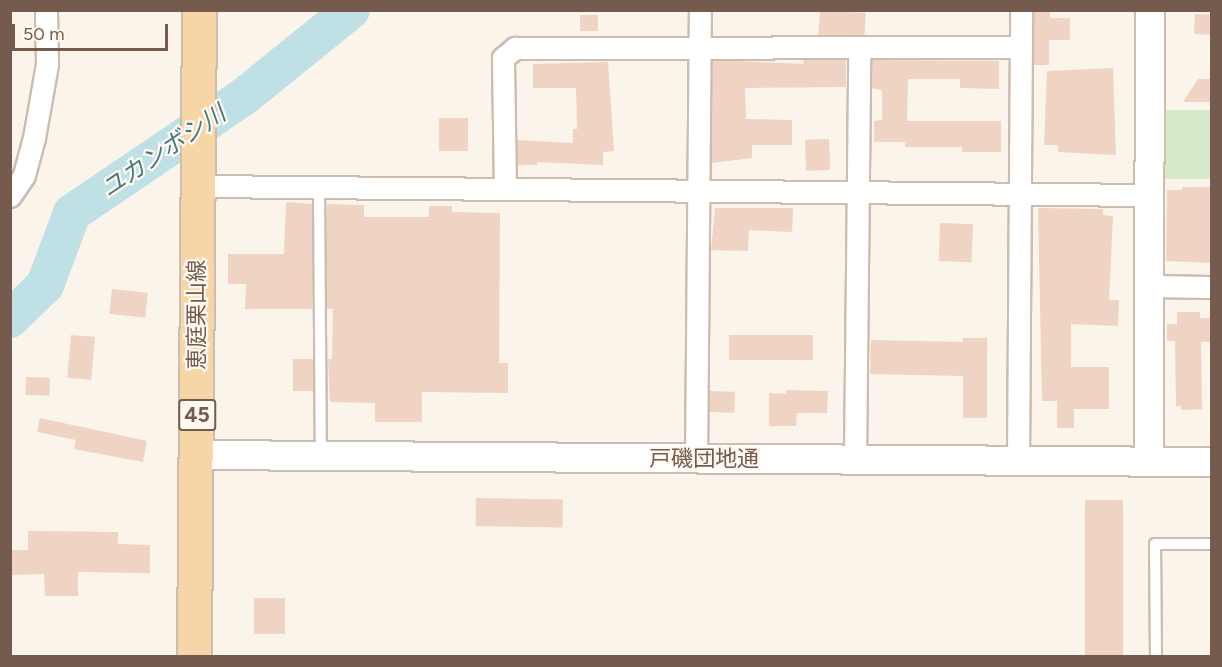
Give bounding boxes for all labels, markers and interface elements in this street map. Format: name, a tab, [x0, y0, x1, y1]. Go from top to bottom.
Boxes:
scale bar	[15, 12, 171, 50]
text: 50 m	[23, 23, 65, 45]
water label: ユカンボシ川	[95, 99, 231, 203]
street label: 恵庭栗山線	[184, 260, 210, 370]
road number: 45	[178, 397, 216, 433]
street label: 戸磯団地通	[649, 446, 759, 472]

